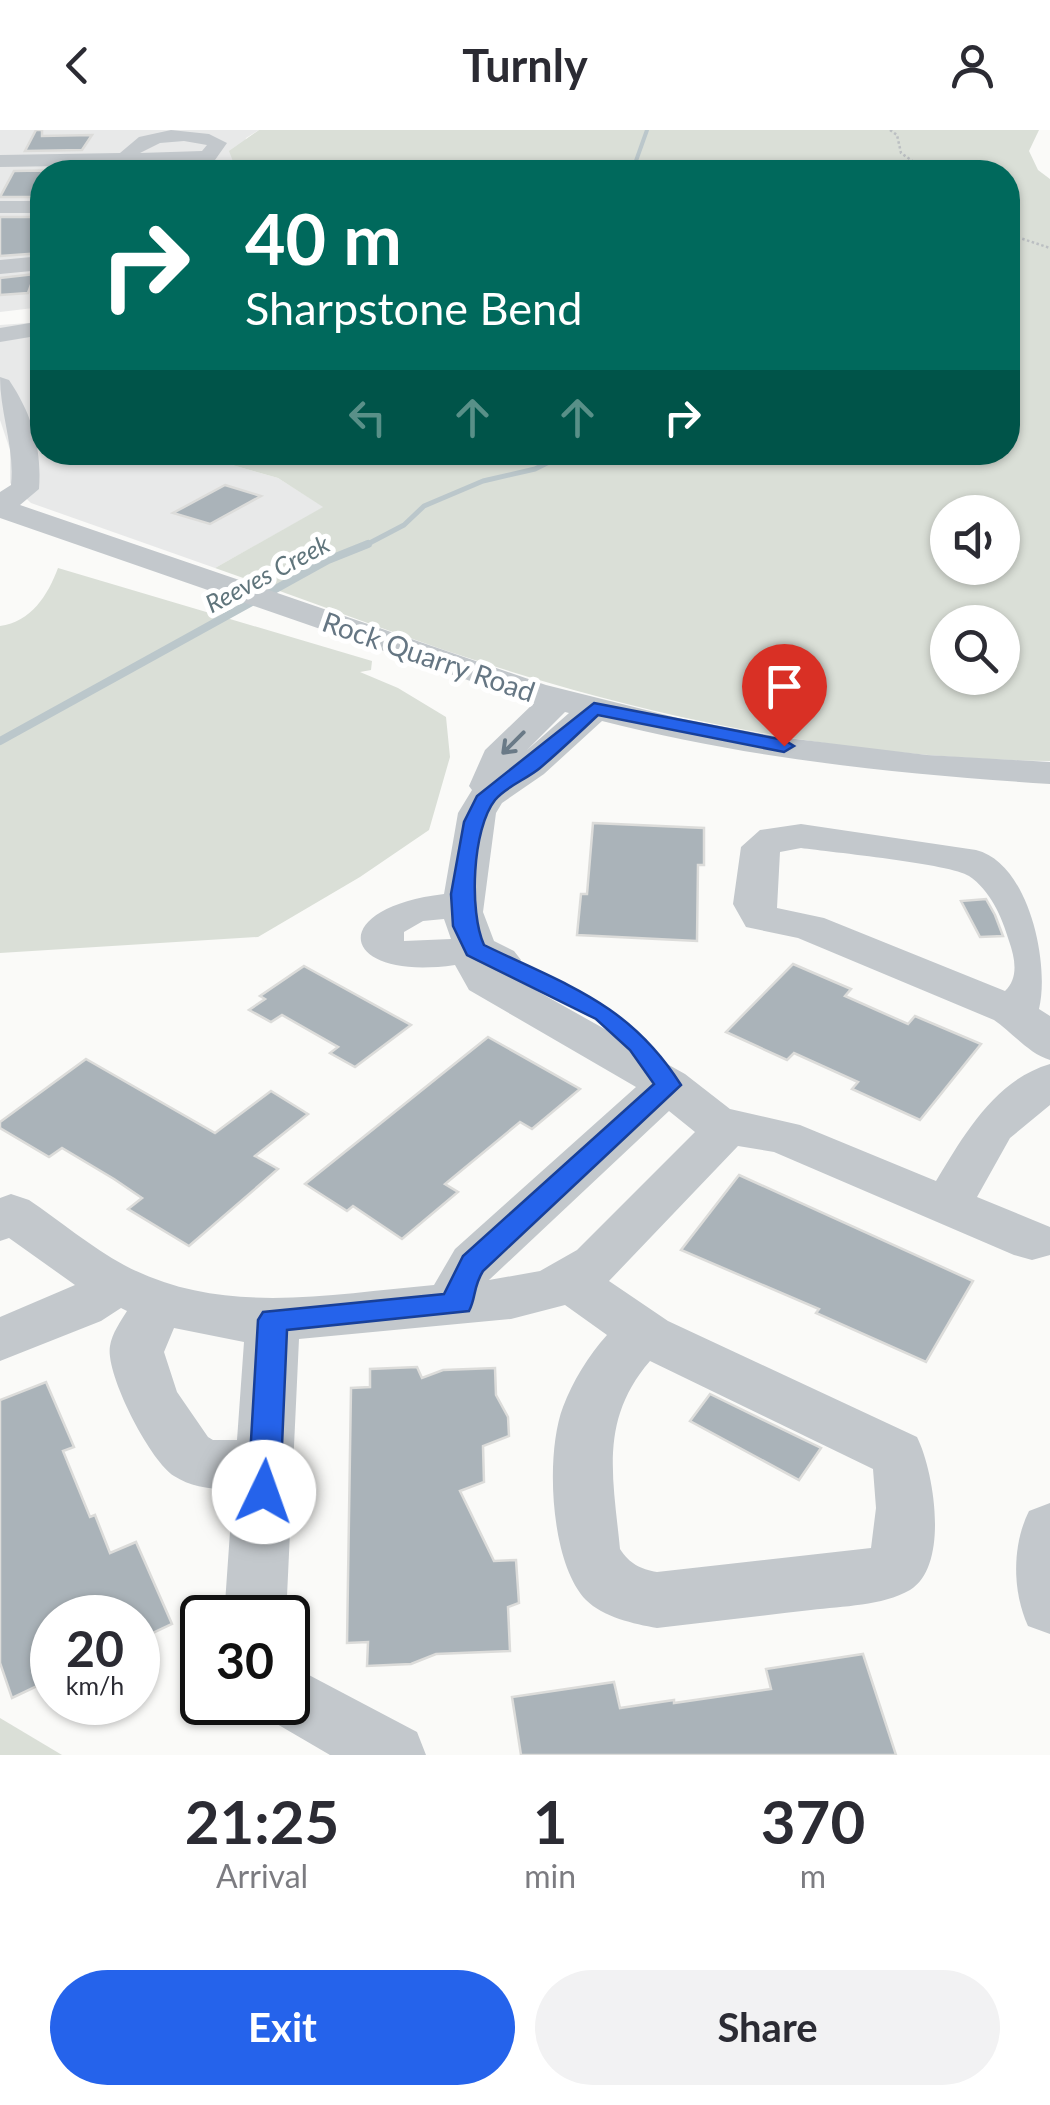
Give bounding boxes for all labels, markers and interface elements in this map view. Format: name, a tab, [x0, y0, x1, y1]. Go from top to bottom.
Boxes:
icon: back	[50, 38, 105, 93]
text: Turnly	[462, 38, 588, 92]
icon: person	[945, 38, 1000, 93]
text: 40 m	[245, 196, 402, 280]
icon: right	[80, 200, 210, 330]
text: Sharpstone Bend	[245, 281, 582, 335]
icon: left	[340, 390, 395, 445]
icon: ahead	[445, 390, 500, 445]
icon: ahead	[550, 390, 605, 445]
icon: right	[655, 390, 710, 445]
map controls	[930, 495, 1020, 695]
button: sound	[930, 495, 1020, 585]
water label: Reeves Creek	[200, 527, 335, 618]
street label: Rock Quarry Road	[318, 604, 540, 708]
button: search	[930, 605, 1020, 695]
pin	[742, 644, 827, 747]
icon: arrive	[757, 659, 812, 714]
one-way arrow	[502, 730, 526, 754]
position arrow	[212, 1440, 316, 1544]
speed limit sign: 30	[180, 1595, 310, 1725]
text: 20	[66, 1618, 124, 1678]
text: km/h	[66, 1670, 124, 1700]
text: 21:25	[185, 1785, 339, 1857]
text: 1	[533, 1785, 568, 1857]
text: 370	[761, 1785, 865, 1857]
text: Arrival	[216, 1856, 308, 1895]
text: min	[524, 1856, 576, 1895]
text: m	[800, 1856, 826, 1895]
button: Exit	[50, 1970, 515, 2085]
button: Share	[535, 1970, 1000, 2085]

